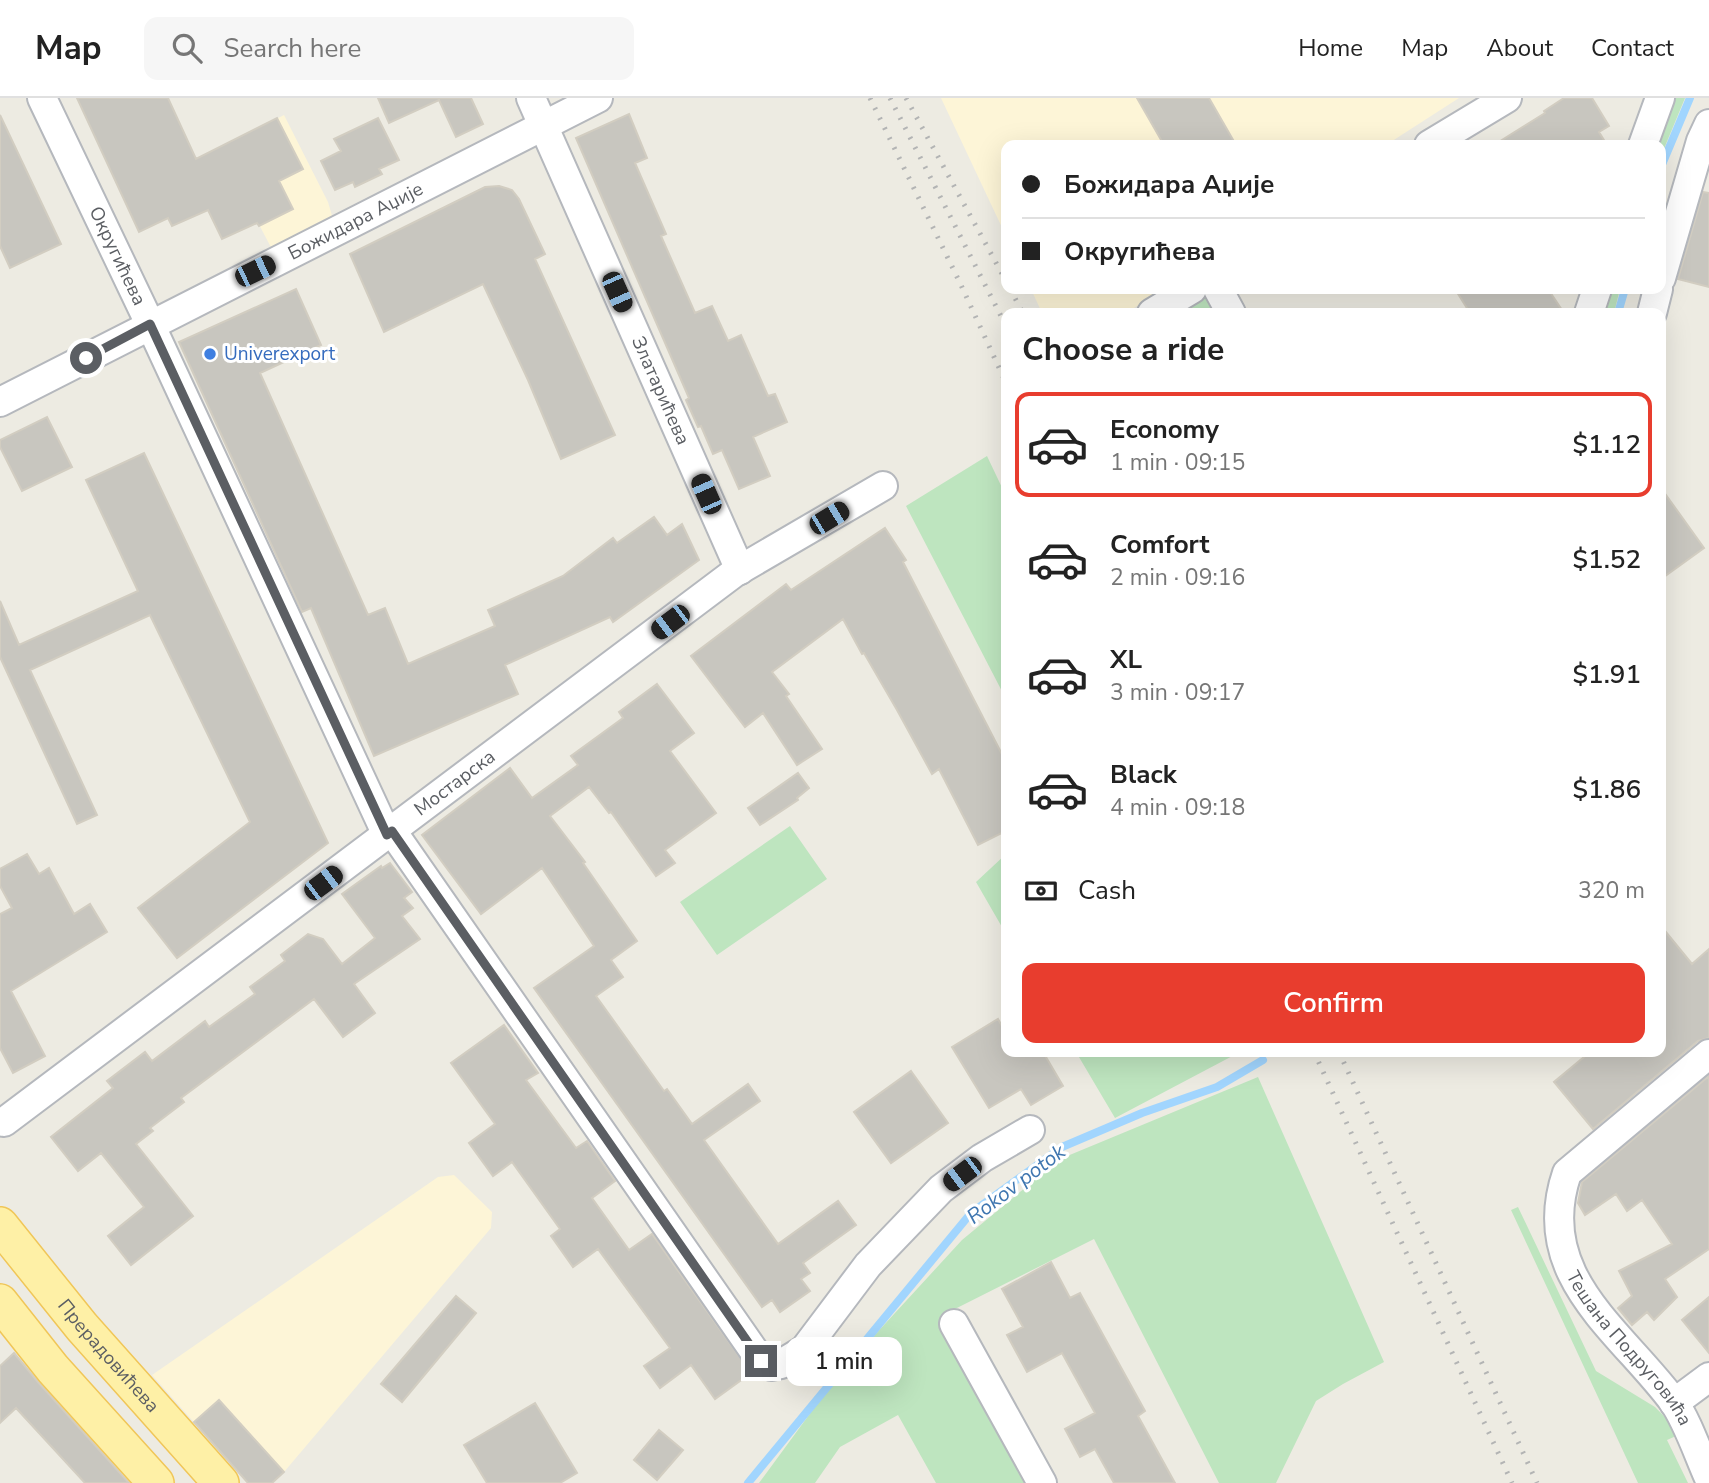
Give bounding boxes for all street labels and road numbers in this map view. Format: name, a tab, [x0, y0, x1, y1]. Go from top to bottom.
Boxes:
street label: Божидара Аџије	[284, 176, 428, 266]
street label: Округићева	[83, 202, 152, 310]
street label: Златарићева	[625, 332, 696, 449]
street label: Мостарска	[409, 744, 501, 822]
street label: Тешана Подруговића	[1560, 1266, 1698, 1430]
street label: Прерадовићева	[52, 1294, 165, 1418]

